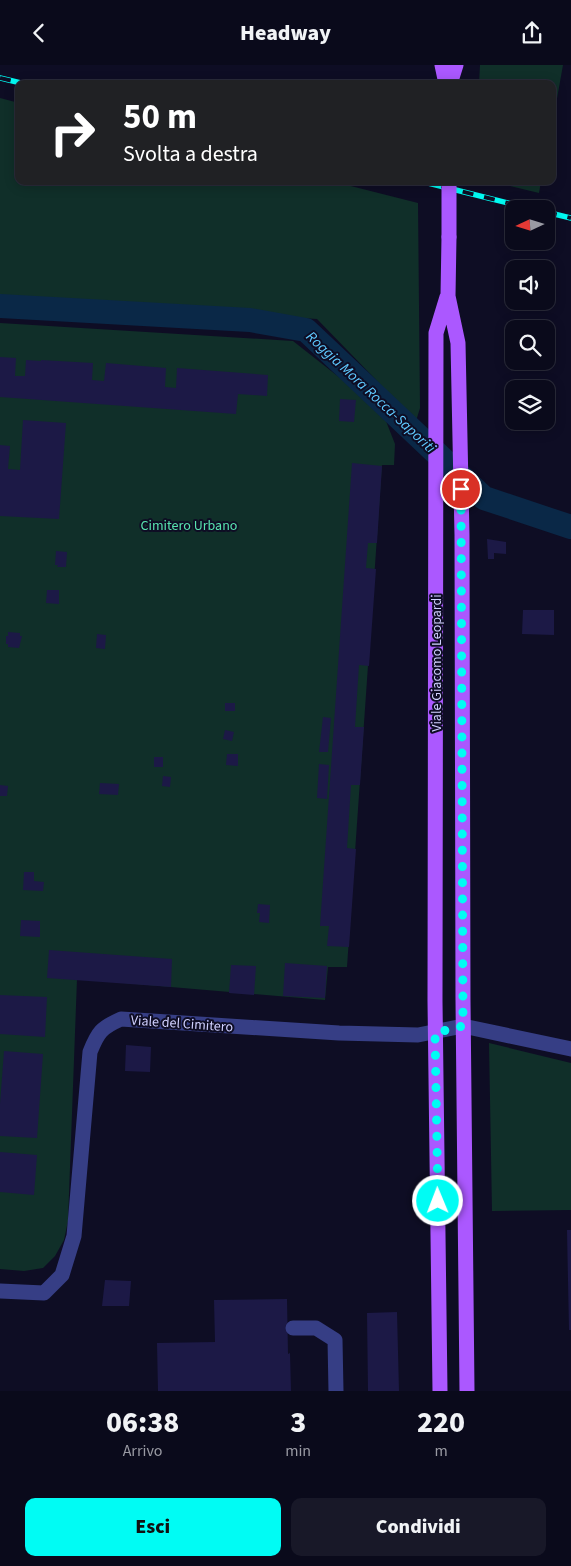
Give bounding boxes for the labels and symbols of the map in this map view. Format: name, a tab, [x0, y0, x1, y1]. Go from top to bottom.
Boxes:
north arrow	[505, 200, 555, 250]
water label: Roggia Mora Rocca-Saporiti	[301, 327, 440, 458]
pin	[440, 468, 482, 510]
park label: Cimitero Urbano	[141, 516, 237, 536]
street label: Viale Giacomo Leopardi	[427, 594, 447, 732]
street label: Viale del Cimitero	[130, 1010, 234, 1038]
position arrow	[411, 1174, 463, 1226]

